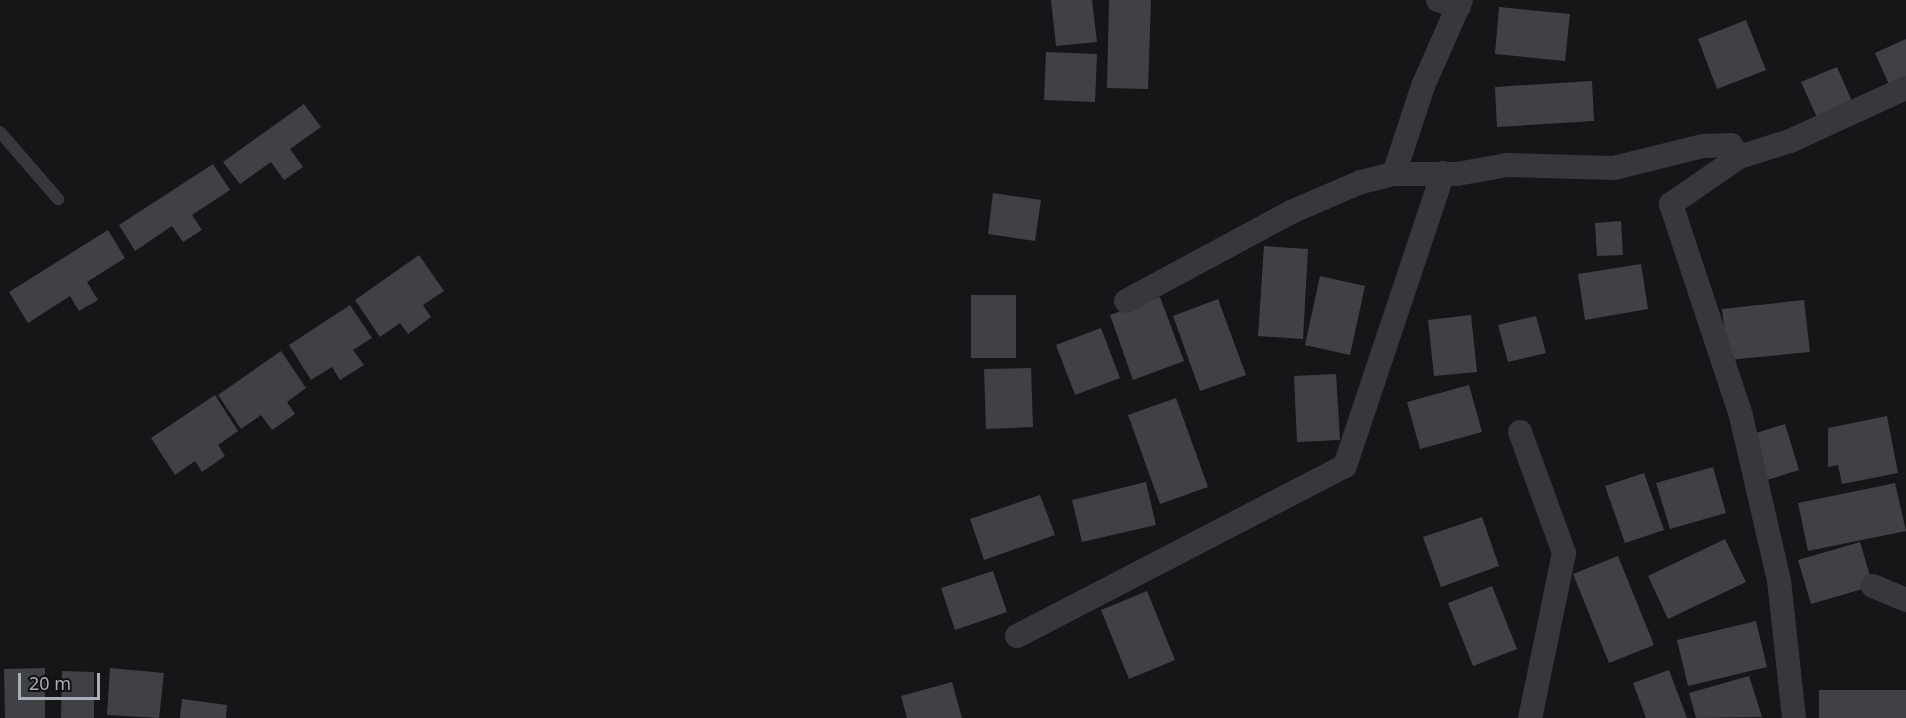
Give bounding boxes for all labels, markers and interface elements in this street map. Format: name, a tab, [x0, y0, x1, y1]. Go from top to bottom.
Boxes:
scale bar	[21, 661, 104, 699]
text: 20 m	[29, 671, 71, 695]

